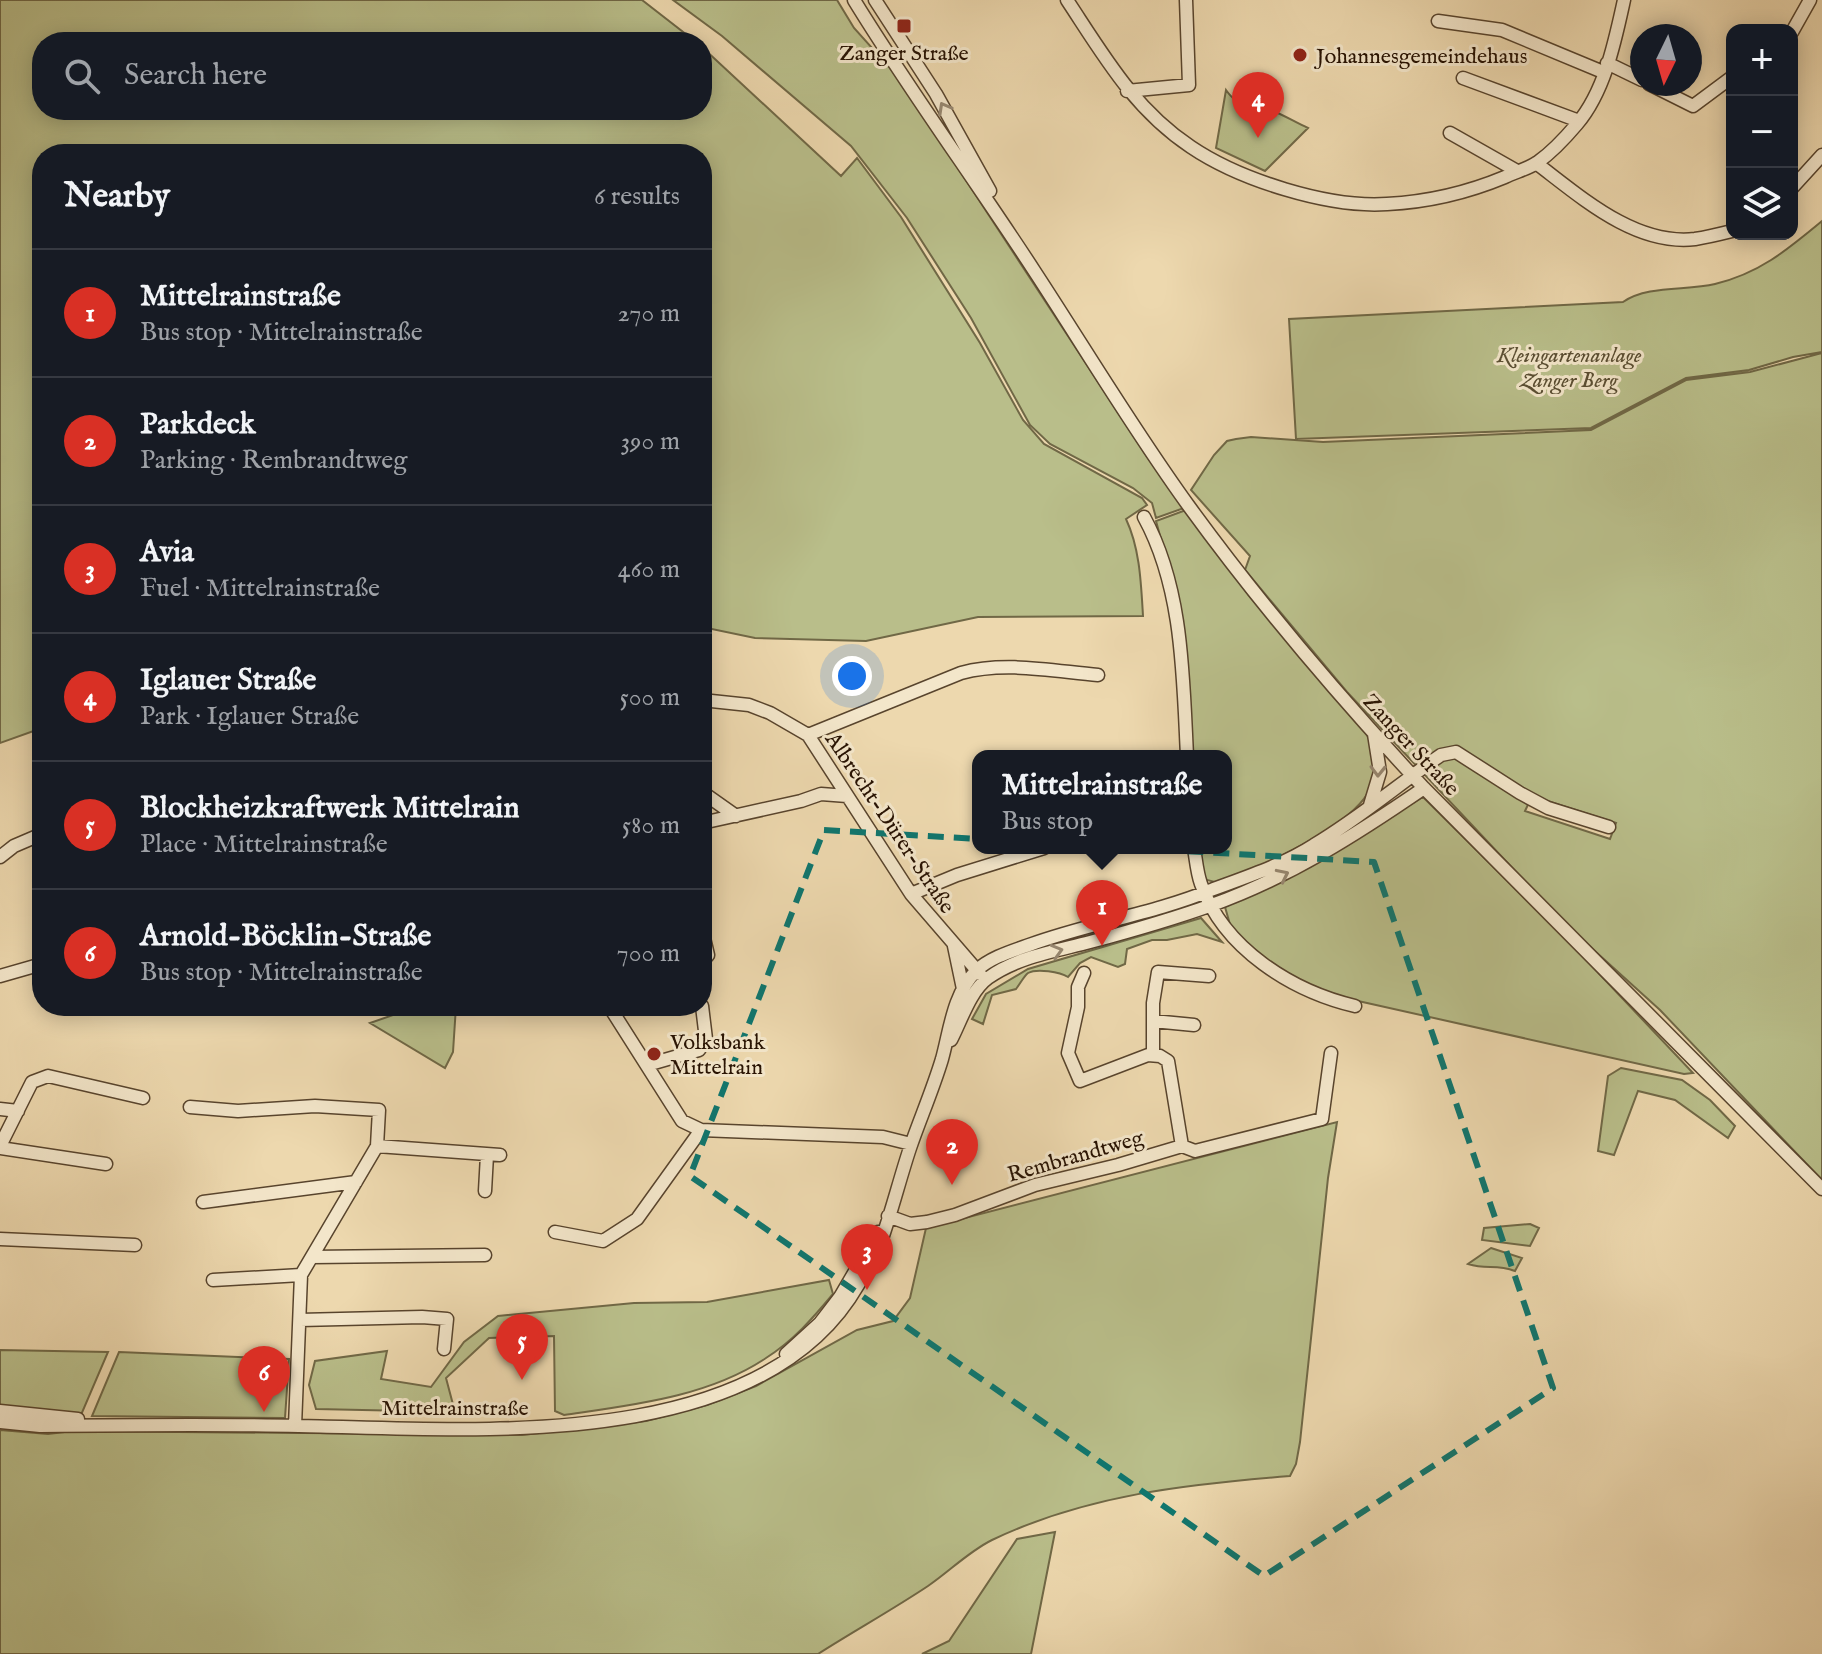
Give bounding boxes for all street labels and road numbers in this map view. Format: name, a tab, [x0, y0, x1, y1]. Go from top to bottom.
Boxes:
street label: Zanger Straße	[1356, 688, 1465, 802]
street label: Albrecht-Dürer-Straße	[818, 726, 961, 919]
street label: Rembrandtweg	[1004, 1124, 1148, 1190]
street label: Mittelrainstraße	[381, 1395, 529, 1423]

